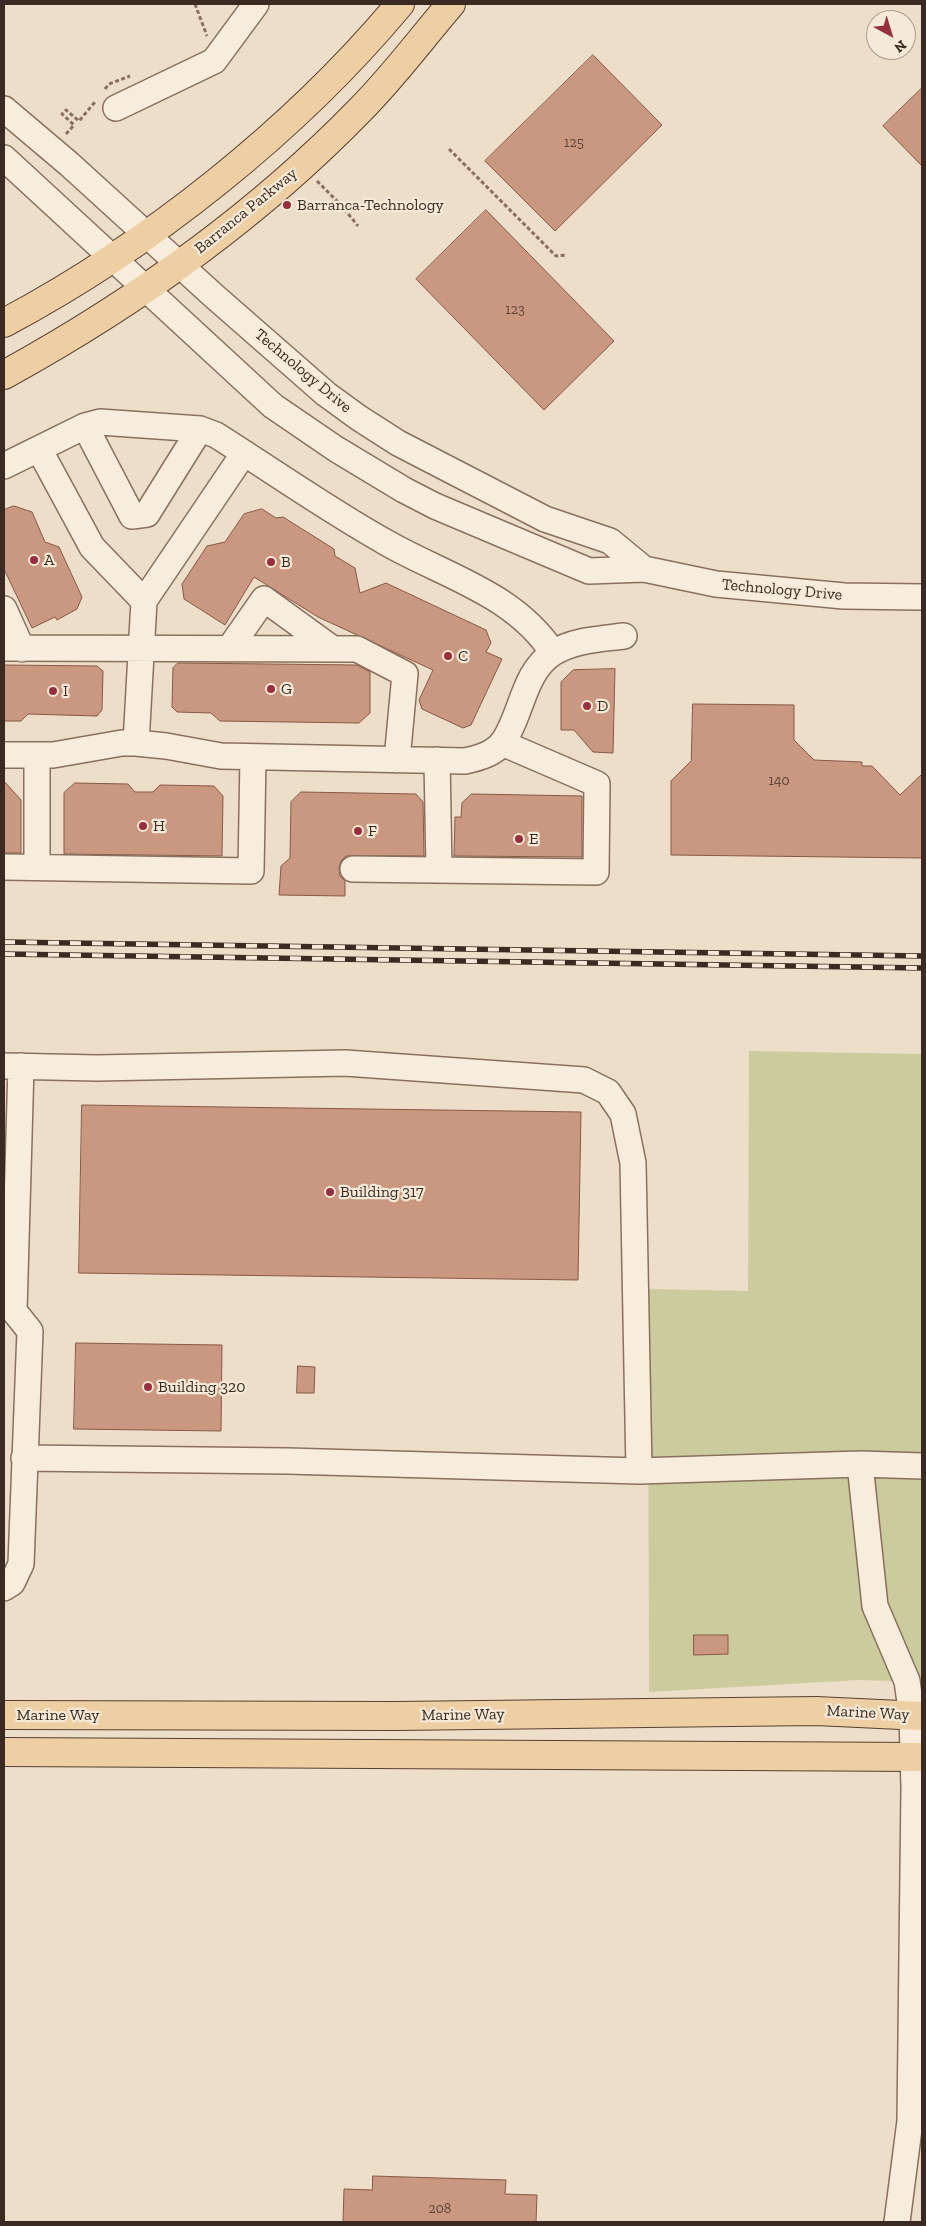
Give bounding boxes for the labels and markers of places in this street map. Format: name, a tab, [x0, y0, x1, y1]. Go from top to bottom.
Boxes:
place label: Barranca-Technology	[297, 195, 444, 215]
marker: Barranca-Technology	[281, 199, 293, 211]
place label: A	[44, 550, 54, 570]
place label: B	[281, 552, 291, 572]
marker: A	[28, 554, 40, 566]
marker: B	[265, 556, 277, 568]
place label: C	[458, 646, 468, 666]
marker: C	[442, 650, 454, 662]
place label: G	[281, 679, 292, 699]
place label: I	[63, 681, 68, 701]
marker: G	[265, 683, 277, 695]
marker: I	[47, 685, 59, 697]
place label: D	[597, 696, 608, 716]
marker: D	[581, 700, 593, 712]
place label: H	[153, 816, 165, 836]
marker: H	[137, 820, 149, 832]
place label: F	[368, 821, 377, 841]
marker: F	[352, 825, 364, 837]
place label: E	[529, 829, 538, 849]
marker: E	[513, 833, 525, 845]
place label: Building 317	[340, 1182, 423, 1202]
marker: Building 317	[324, 1186, 336, 1198]
place label: Building 320	[158, 1377, 245, 1397]
marker: Building 320	[142, 1381, 154, 1393]

